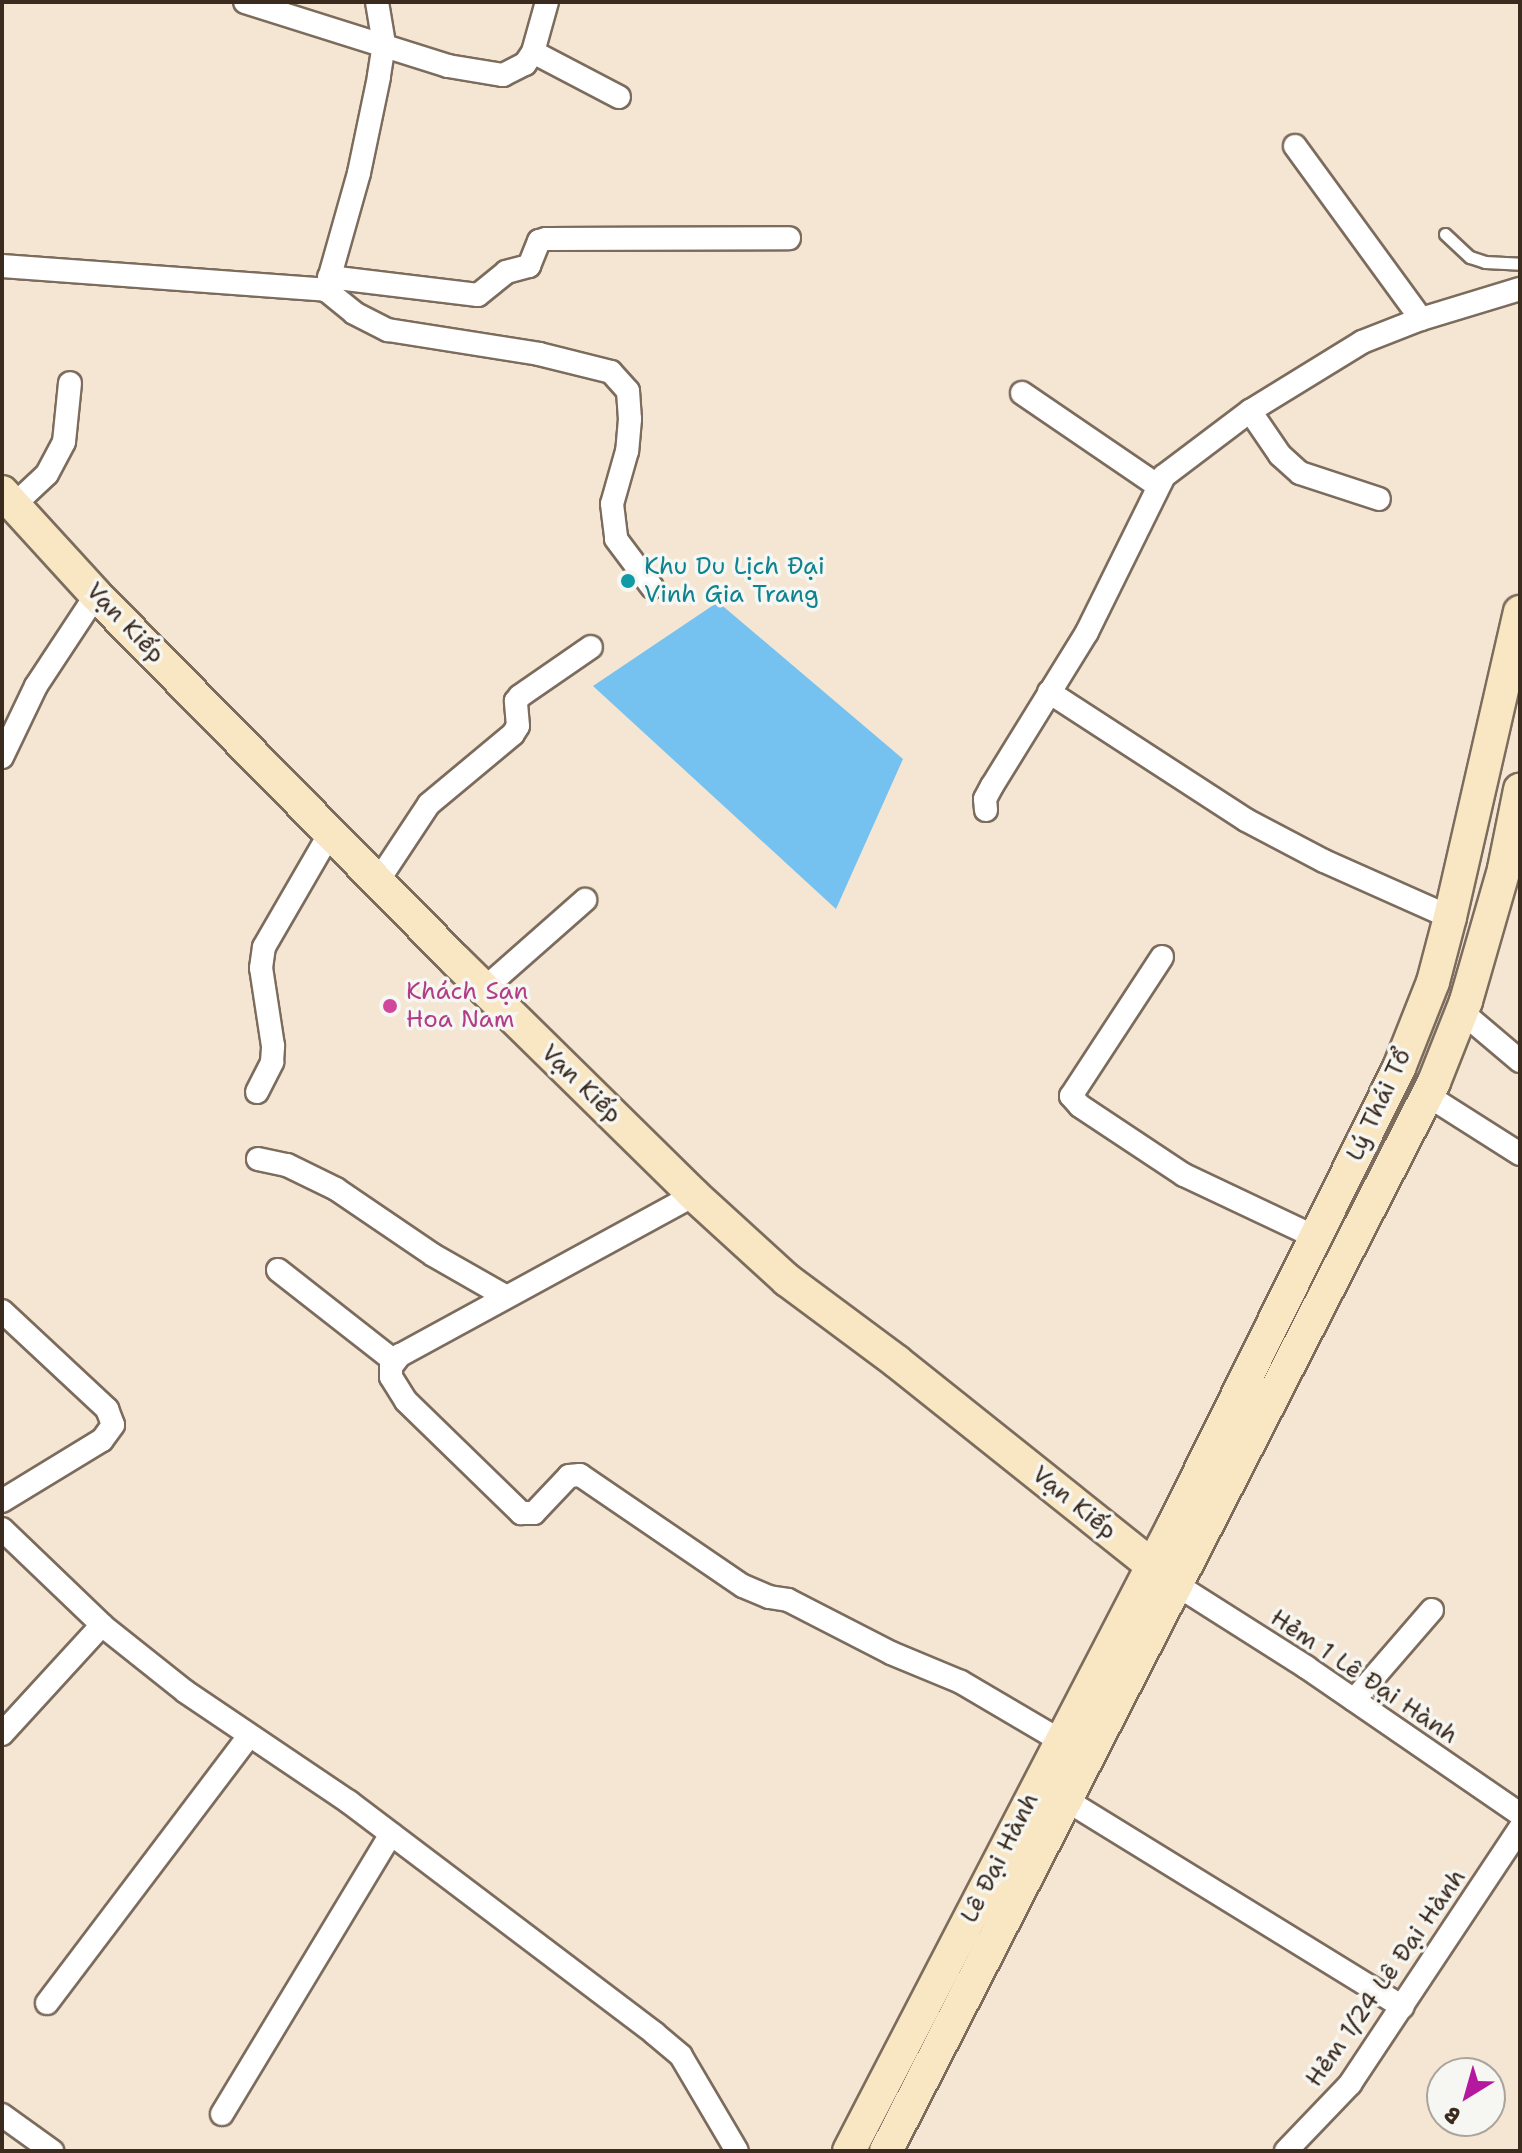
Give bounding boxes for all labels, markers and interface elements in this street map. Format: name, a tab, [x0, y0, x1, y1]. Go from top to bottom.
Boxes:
place label: Khu Du Lịch Đại Vinh Gia Trang	[644, 553, 825, 609]
marker: Khu Du Lịch Đại Vinh Gia Trang	[619, 572, 637, 590]
street label: Vạn Kiếp	[80, 577, 170, 669]
place label: Khách Sạn Hoa Nam	[406, 978, 528, 1034]
marker: Khách Sạn Hoa Nam	[381, 997, 399, 1015]
street label: Vạn Kiếp	[535, 1039, 627, 1129]
street label: Lý Thái Tổ	[1341, 1044, 1417, 1166]
street label: Vạn Kiếp	[1026, 1460, 1122, 1546]
street label: Hẻm 1 Lê Đại Hành	[1265, 1604, 1463, 1750]
street label: Lê Đại Hành	[955, 1788, 1045, 1928]
street label: Hẻm 1/24 Lê Đại Hành	[1300, 1864, 1472, 2092]
north arrow	[1426, 2057, 1506, 2137]
text: B	[1438, 2099, 1467, 2131]

